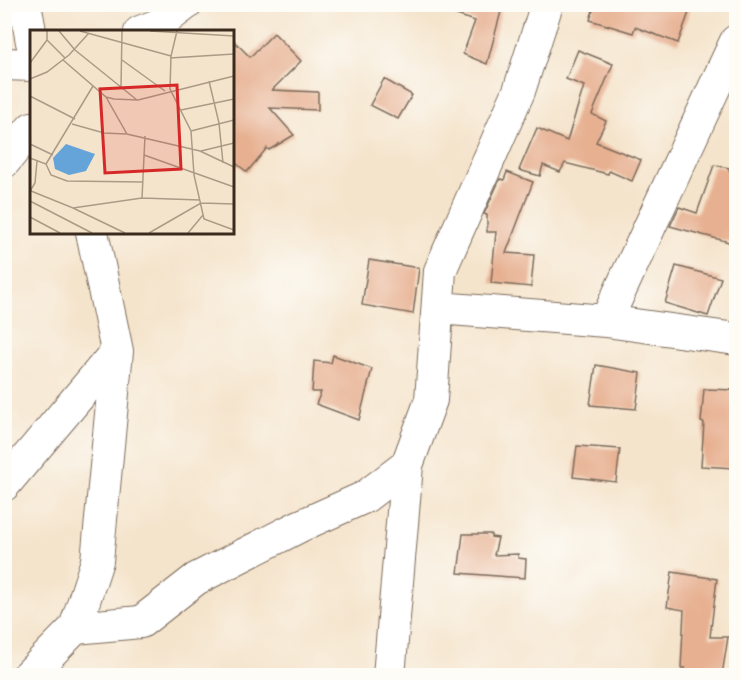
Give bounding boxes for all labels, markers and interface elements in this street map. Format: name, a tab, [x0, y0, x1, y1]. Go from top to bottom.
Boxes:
inset map	[30, 30, 234, 234]

